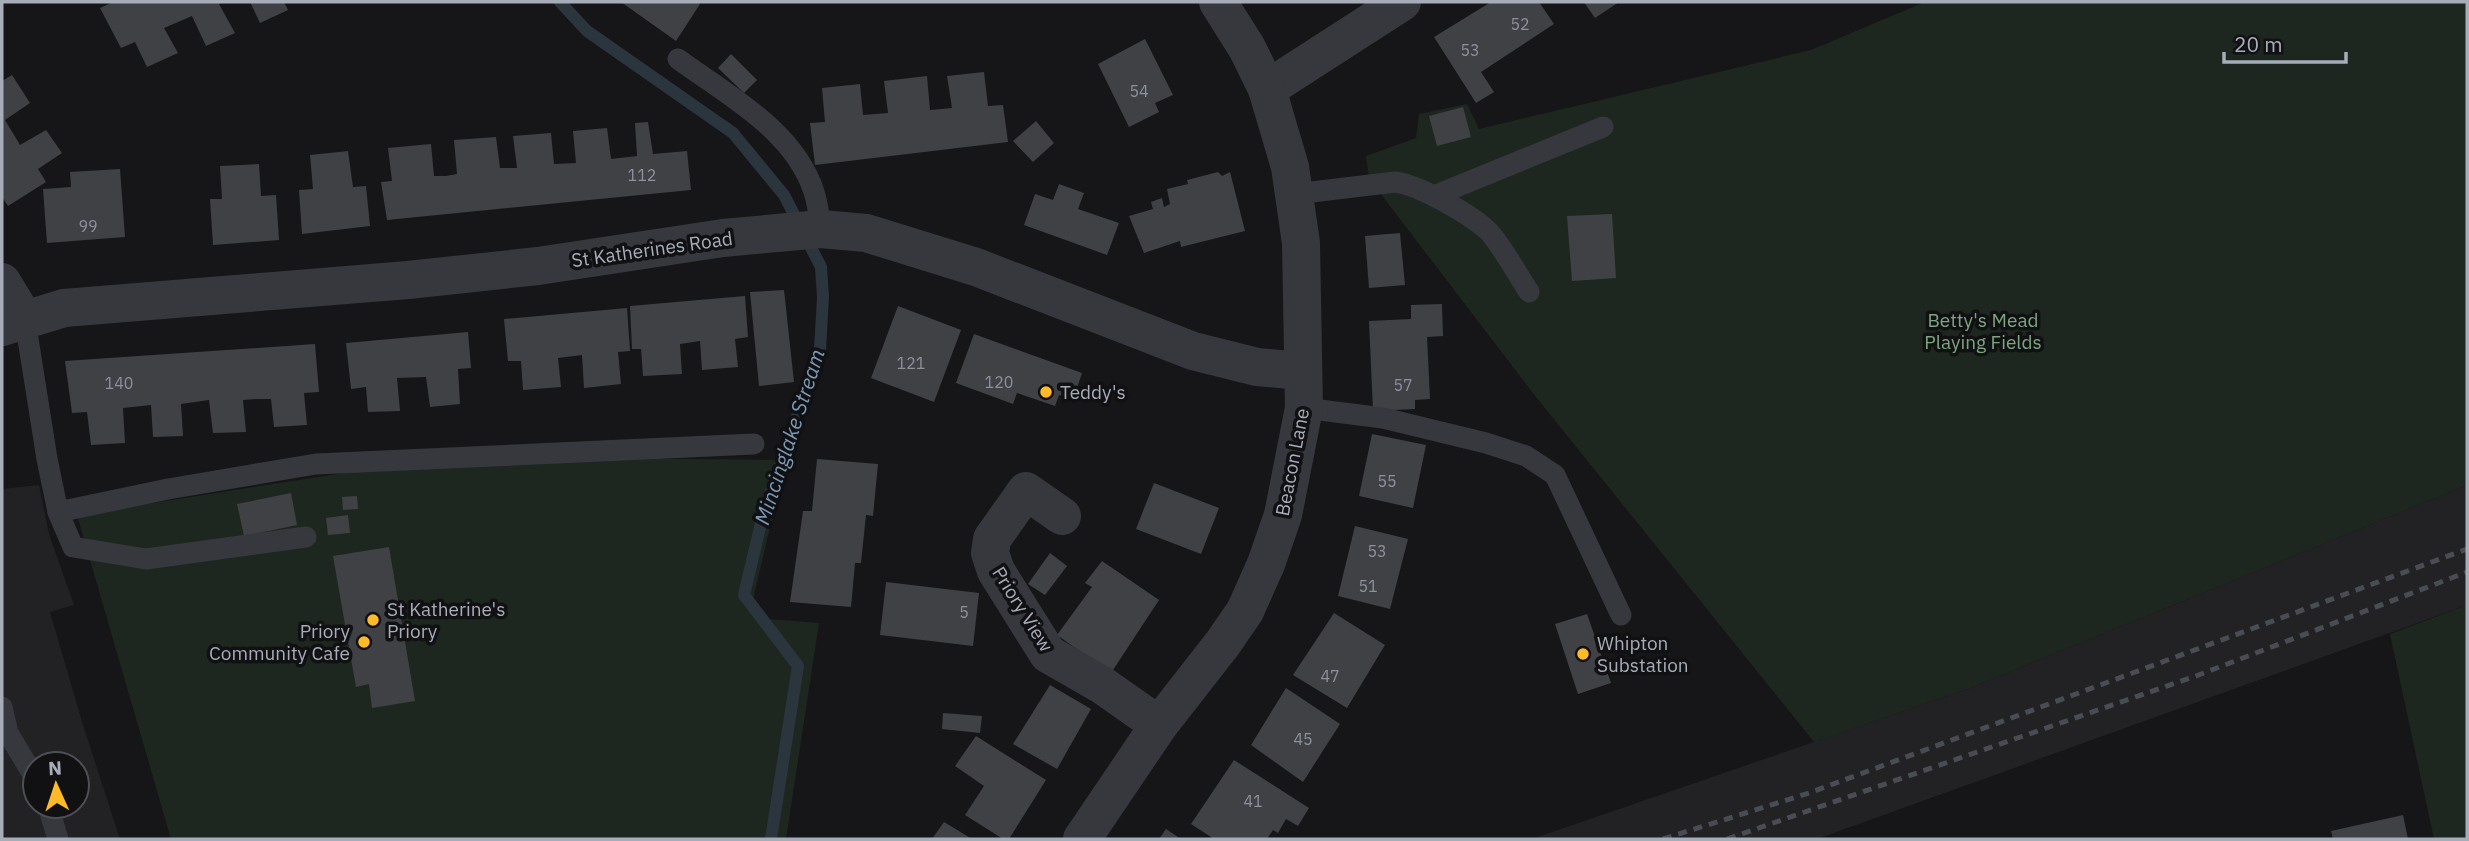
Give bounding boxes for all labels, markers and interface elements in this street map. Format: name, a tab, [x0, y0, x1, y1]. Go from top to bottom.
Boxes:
house number: 52	[1510, 14, 1530, 34]
scale bar	[2224, 21, 2346, 65]
text: 20 m	[2234, 30, 2283, 58]
house number: 53	[1460, 40, 1480, 60]
house number: 54	[1129, 81, 1149, 101]
house number: 112	[628, 165, 656, 185]
house number: 99	[78, 216, 98, 236]
street label: St Katherines Road	[570, 226, 734, 272]
park label: Betty's Mead Playing Fields	[1924, 308, 2042, 354]
water label: Mincinglake Stream	[747, 345, 831, 528]
house number: 121	[897, 353, 925, 373]
house number: 120	[985, 372, 1013, 392]
house number: 140	[105, 373, 133, 393]
house number: 57	[1393, 375, 1413, 395]
place label: Teddy's	[1060, 380, 1126, 404]
marker: Teddy's	[1038, 384, 1054, 400]
street label: Beacon Lane	[1270, 406, 1314, 518]
house number: 55	[1377, 471, 1397, 491]
house number: 53	[1367, 541, 1387, 561]
street label: Priory View	[987, 562, 1059, 656]
house number: 51	[1358, 576, 1378, 596]
place label: St Katherine's Priory	[387, 597, 505, 643]
house number: 5	[959, 602, 969, 622]
marker: St Katherine's Priory	[365, 612, 381, 628]
place label: Priory Community Cafe	[209, 619, 351, 665]
place label: Whipton Substation	[1597, 631, 1689, 677]
marker: Priory Community Cafe	[356, 634, 372, 650]
marker: Whipton Substation	[1575, 646, 1591, 662]
house number: 47	[1320, 666, 1340, 686]
house number: 45	[1293, 729, 1313, 749]
north arrow	[21, 750, 91, 820]
text: N	[48, 756, 63, 780]
house number: 41	[1243, 791, 1263, 811]

